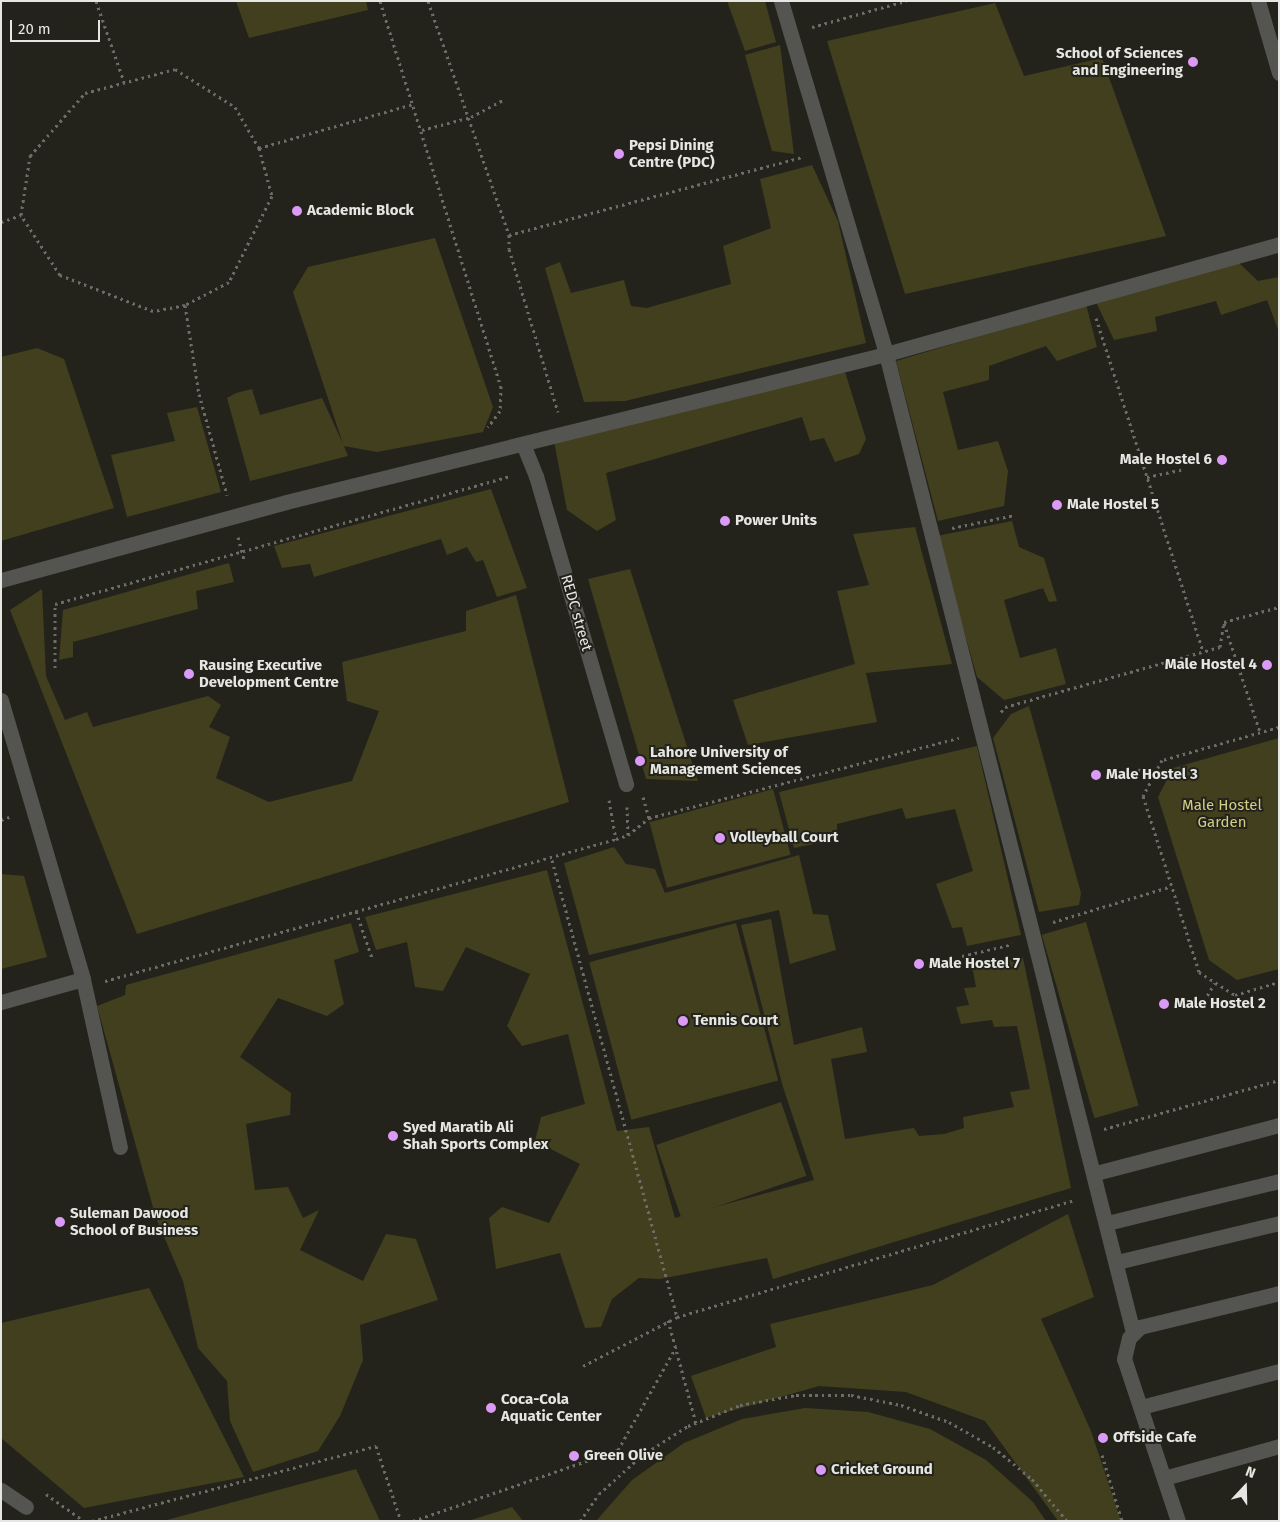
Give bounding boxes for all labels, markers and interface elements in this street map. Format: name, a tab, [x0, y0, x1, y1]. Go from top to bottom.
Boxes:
scale bar	[12, 10, 102, 42]
text: 20 m	[18, 20, 51, 38]
place label: School of Sciences and Engineering	[1056, 44, 1183, 79]
marker: School of Sciences and Engineering	[1187, 56, 1199, 68]
place label: Pepsi Dining Centre (PDC)	[629, 136, 715, 171]
marker: Pepsi Dining Centre (PDC)	[613, 148, 625, 160]
place label: Academic Block	[307, 202, 414, 220]
marker: Academic Block	[291, 205, 303, 217]
place label: Male Hostel 6	[1120, 451, 1212, 469]
marker: Male Hostel 6	[1216, 454, 1228, 466]
place label: Male Hostel 5	[1067, 496, 1159, 514]
marker: Male Hostel 5	[1051, 499, 1063, 511]
place label: Power Units	[735, 512, 817, 530]
marker: Power Units	[719, 515, 731, 527]
street label: REDC street	[557, 573, 595, 653]
place label: Rausing Executive Development Centre	[199, 656, 339, 691]
place label: Male Hostel 4	[1165, 656, 1257, 674]
marker: Male Hostel 4	[1261, 659, 1273, 671]
marker: Rausing Executive Development Centre	[183, 668, 195, 680]
place label: Lahore University of Management Sciences	[650, 743, 801, 778]
marker: Lahore University of Management Sciences	[634, 755, 646, 767]
place label: Male Hostel 3	[1106, 766, 1198, 784]
marker: Male Hostel 3	[1090, 769, 1102, 781]
park label: Male Hostel Garden	[1182, 796, 1262, 831]
place label: Volleyball Court	[730, 829, 839, 847]
marker: Volleyball Court	[714, 832, 726, 844]
place label: Male Hostel 7	[929, 955, 1020, 973]
marker: Male Hostel 7	[913, 958, 925, 970]
place label: Male Hostel 2	[1174, 995, 1266, 1013]
marker: Male Hostel 2	[1158, 998, 1170, 1010]
place label: Tennis Court	[693, 1012, 778, 1030]
marker: Tennis Court	[677, 1015, 689, 1027]
place label: Syed Maratib Ali Shah Sports Complex	[403, 1118, 548, 1153]
marker: Syed Maratib Ali Shah Sports Complex	[387, 1130, 399, 1142]
place label: Suleman Dawood School of Business	[70, 1204, 198, 1239]
marker: Suleman Dawood School of Business	[54, 1216, 66, 1228]
place label: Coca-Cola Aquatic Center	[501, 1390, 601, 1425]
marker: Coca-Cola Aquatic Center	[485, 1402, 497, 1414]
place label: Offside Cafe	[1113, 1429, 1196, 1447]
marker: Offside Cafe	[1097, 1432, 1109, 1444]
place label: Green Olive	[584, 1447, 663, 1465]
marker: Green Olive	[568, 1450, 580, 1462]
place label: Cricket Ground	[831, 1461, 933, 1479]
north arrow	[1220, 1462, 1270, 1512]
text: N	[1243, 1463, 1258, 1482]
marker: Cricket Ground	[815, 1464, 827, 1476]

